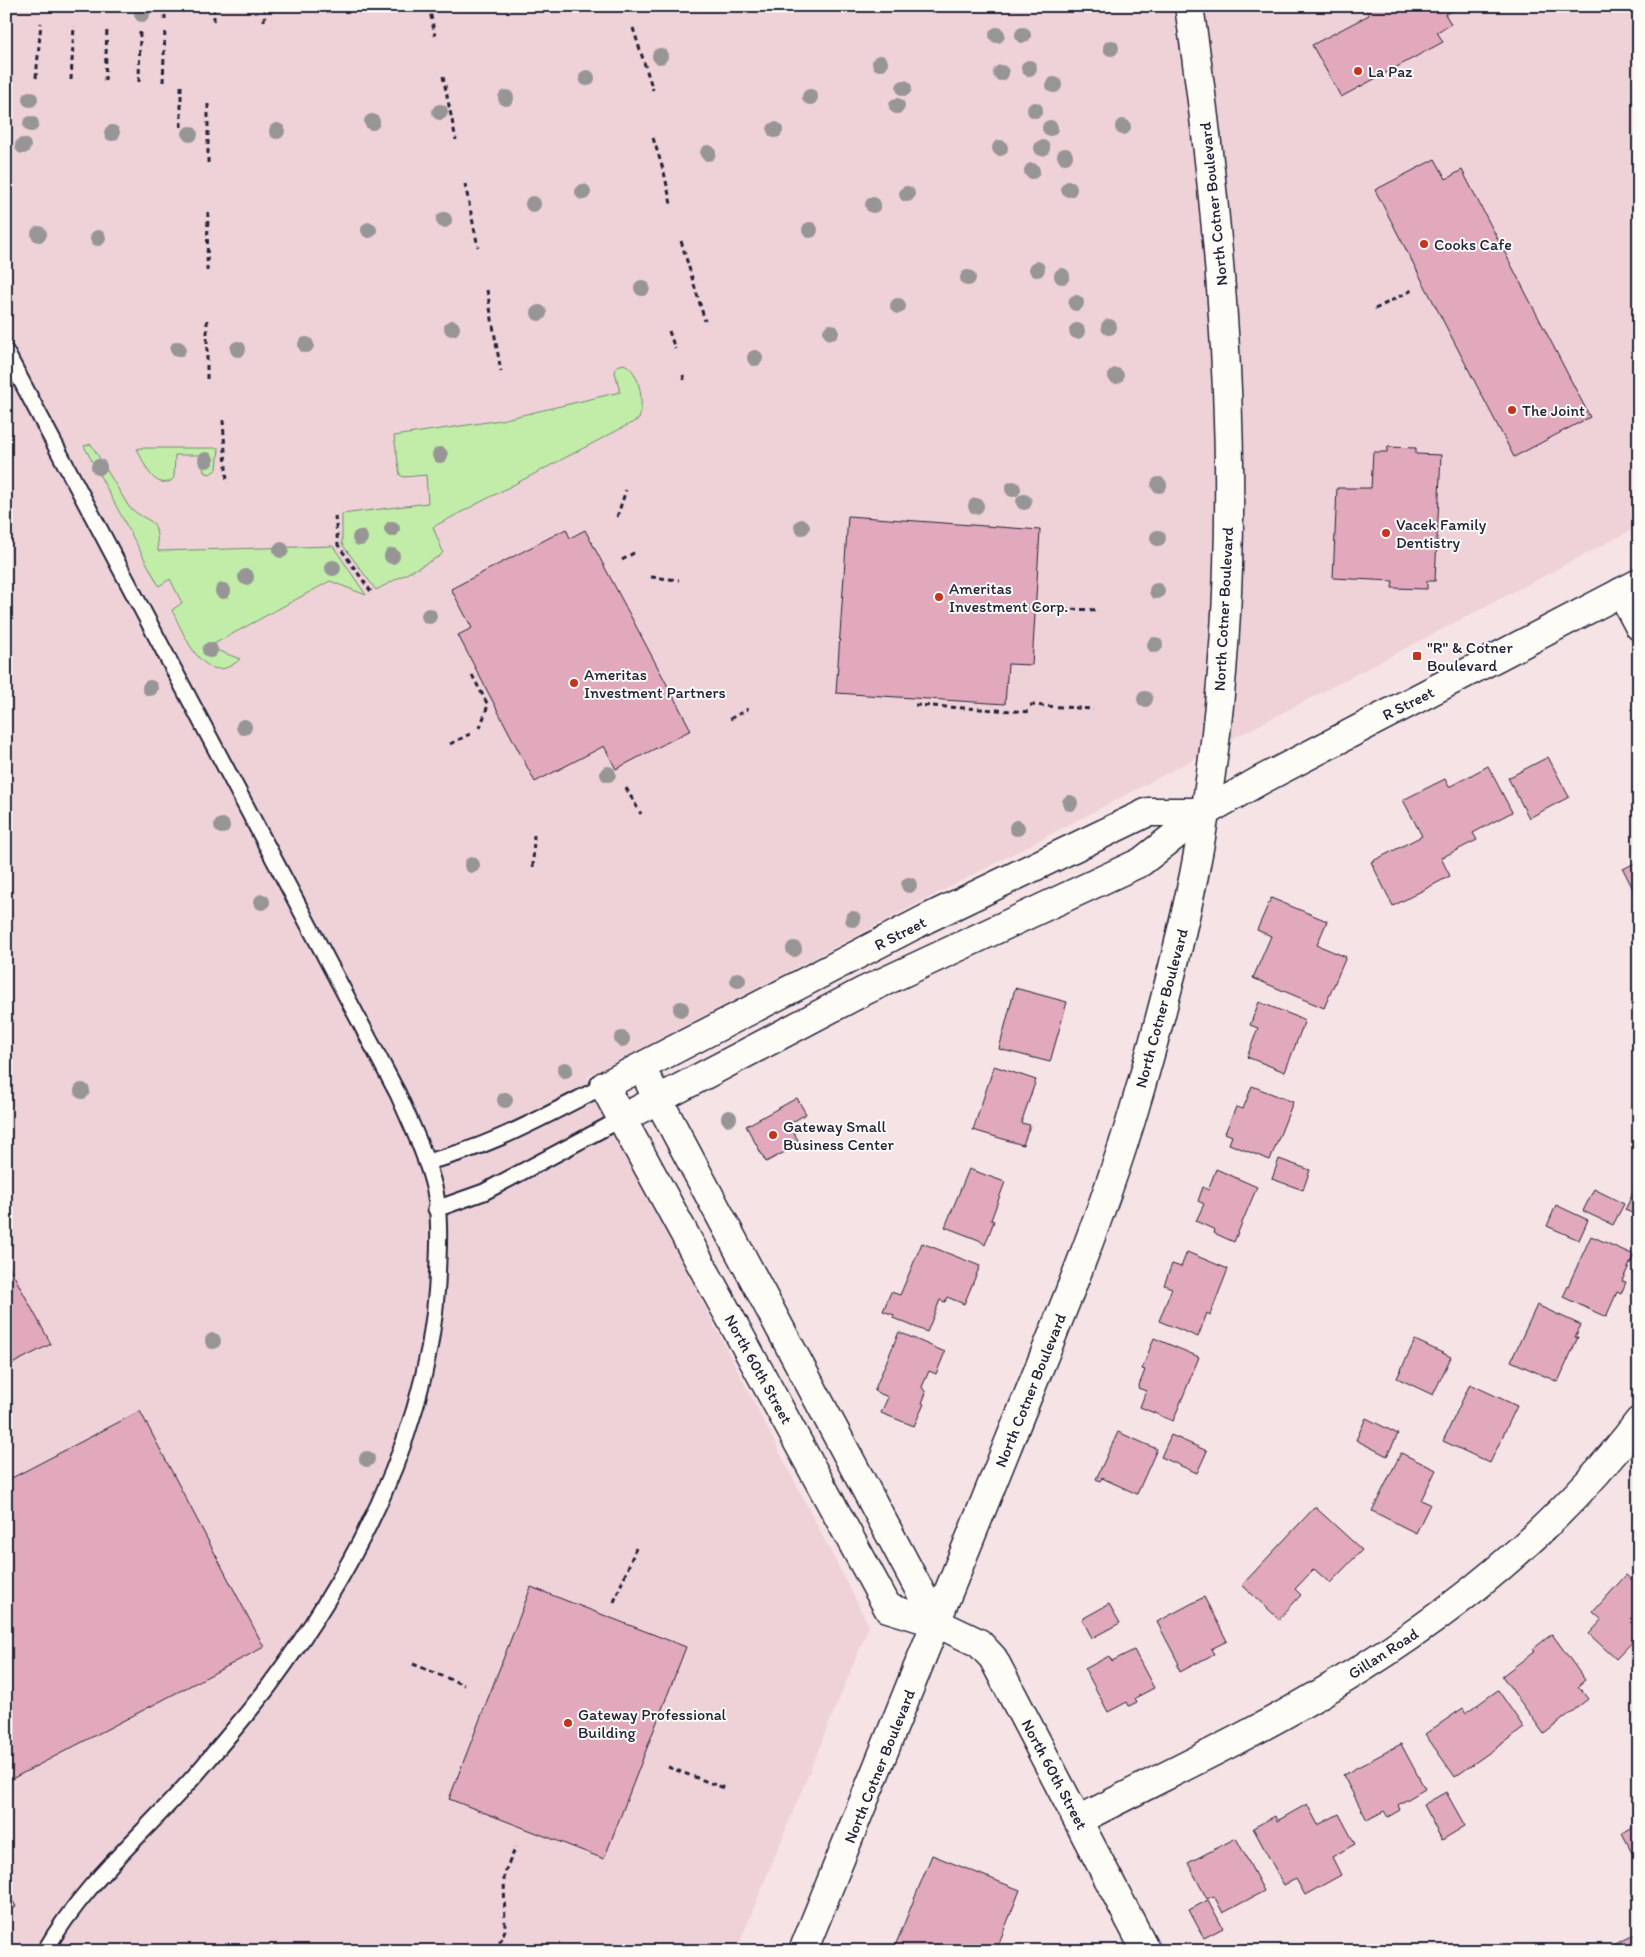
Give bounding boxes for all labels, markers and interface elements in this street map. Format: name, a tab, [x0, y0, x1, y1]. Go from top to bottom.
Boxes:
place label: La Paz	[1368, 62, 1413, 81]
marker: La Paz	[1352, 65, 1364, 77]
street label: North Cotner Boulevard	[1195, 121, 1232, 287]
place label: Cooks Cafe	[1434, 235, 1512, 254]
marker: Cooks Cafe	[1418, 238, 1430, 250]
place label: The Joint	[1522, 401, 1585, 420]
marker: The Joint	[1506, 404, 1518, 416]
place label: Vacek Family Dentistry	[1396, 515, 1487, 552]
street label: North Cotner Boulevard	[1210, 526, 1237, 692]
marker: Vacek Family Dentistry	[1380, 527, 1392, 539]
place label: Ameritas Investment Corp.	[949, 579, 1068, 616]
marker: Ameritas Investment Corp.	[933, 591, 945, 603]
place label: "R" & Cotner Boulevard	[1427, 638, 1513, 675]
marker: "R" & Cotner Boulevard	[1411, 650, 1423, 662]
place label: Ameritas Investment Partners	[584, 665, 726, 702]
marker: Ameritas Investment Partners	[568, 677, 580, 689]
street label: R Street	[1379, 682, 1437, 725]
street label: R Street	[871, 912, 929, 955]
street label: North Cotner Boulevard	[1131, 926, 1192, 1090]
place label: Gateway Small Business Center	[783, 1117, 895, 1154]
marker: Gateway Small Business Center	[767, 1129, 779, 1141]
street label: North Cotner Boulevard	[991, 1310, 1070, 1470]
street label: North 60th Street	[721, 1311, 796, 1427]
street label: Gillan Road	[1345, 1624, 1422, 1683]
street label: North Cotner Boulevard	[840, 1686, 919, 1846]
place label: Gateway Professional Building	[578, 1705, 727, 1742]
street label: North 60th Street	[1017, 1716, 1092, 1833]
marker: Gateway Professional Building	[562, 1717, 574, 1729]

